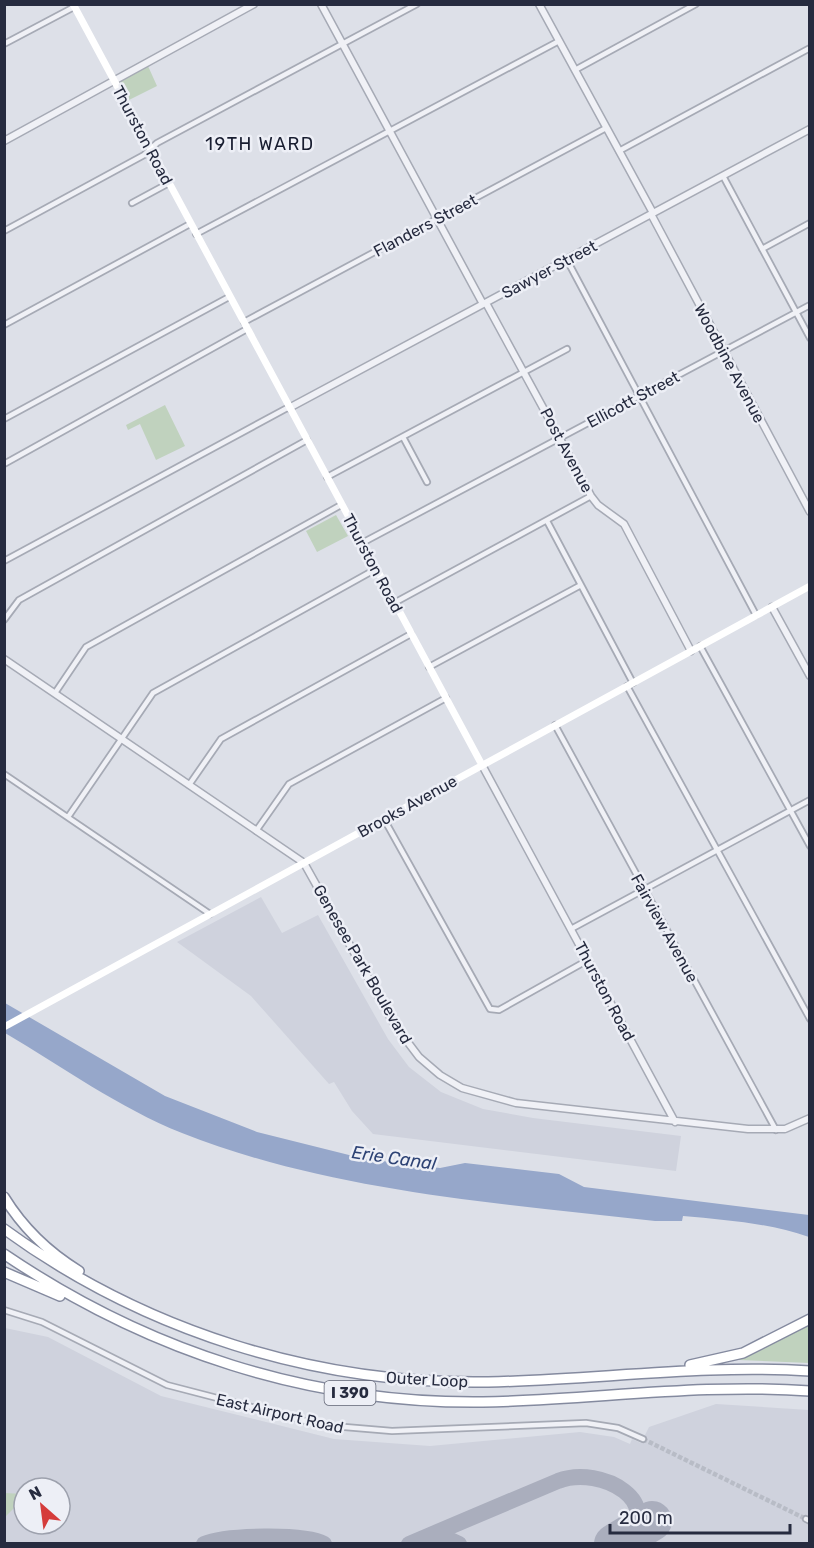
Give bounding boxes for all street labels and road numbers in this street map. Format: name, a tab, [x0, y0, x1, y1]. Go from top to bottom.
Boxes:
street label: Thurston Road	[108, 82, 177, 188]
street label: Flanders Street	[370, 190, 480, 261]
street label: Sawyer Street	[498, 236, 600, 302]
street label: Woodbine Avenue	[690, 301, 769, 426]
street label: Ellicott Street	[584, 367, 683, 432]
street label: Post Avenue	[536, 405, 597, 496]
street label: Thurston Road	[338, 510, 407, 616]
street label: Brooks Avenue	[354, 771, 460, 842]
street label: Fairview Avenue	[627, 871, 702, 986]
street label: Genesee Park Boulevard	[309, 881, 416, 1047]
street label: Thurston Road	[570, 938, 639, 1044]
street label: Outer Loop	[386, 1368, 468, 1391]
road number: I 390	[324, 1381, 376, 1405]
street label: East Airport Road	[214, 1390, 345, 1437]

